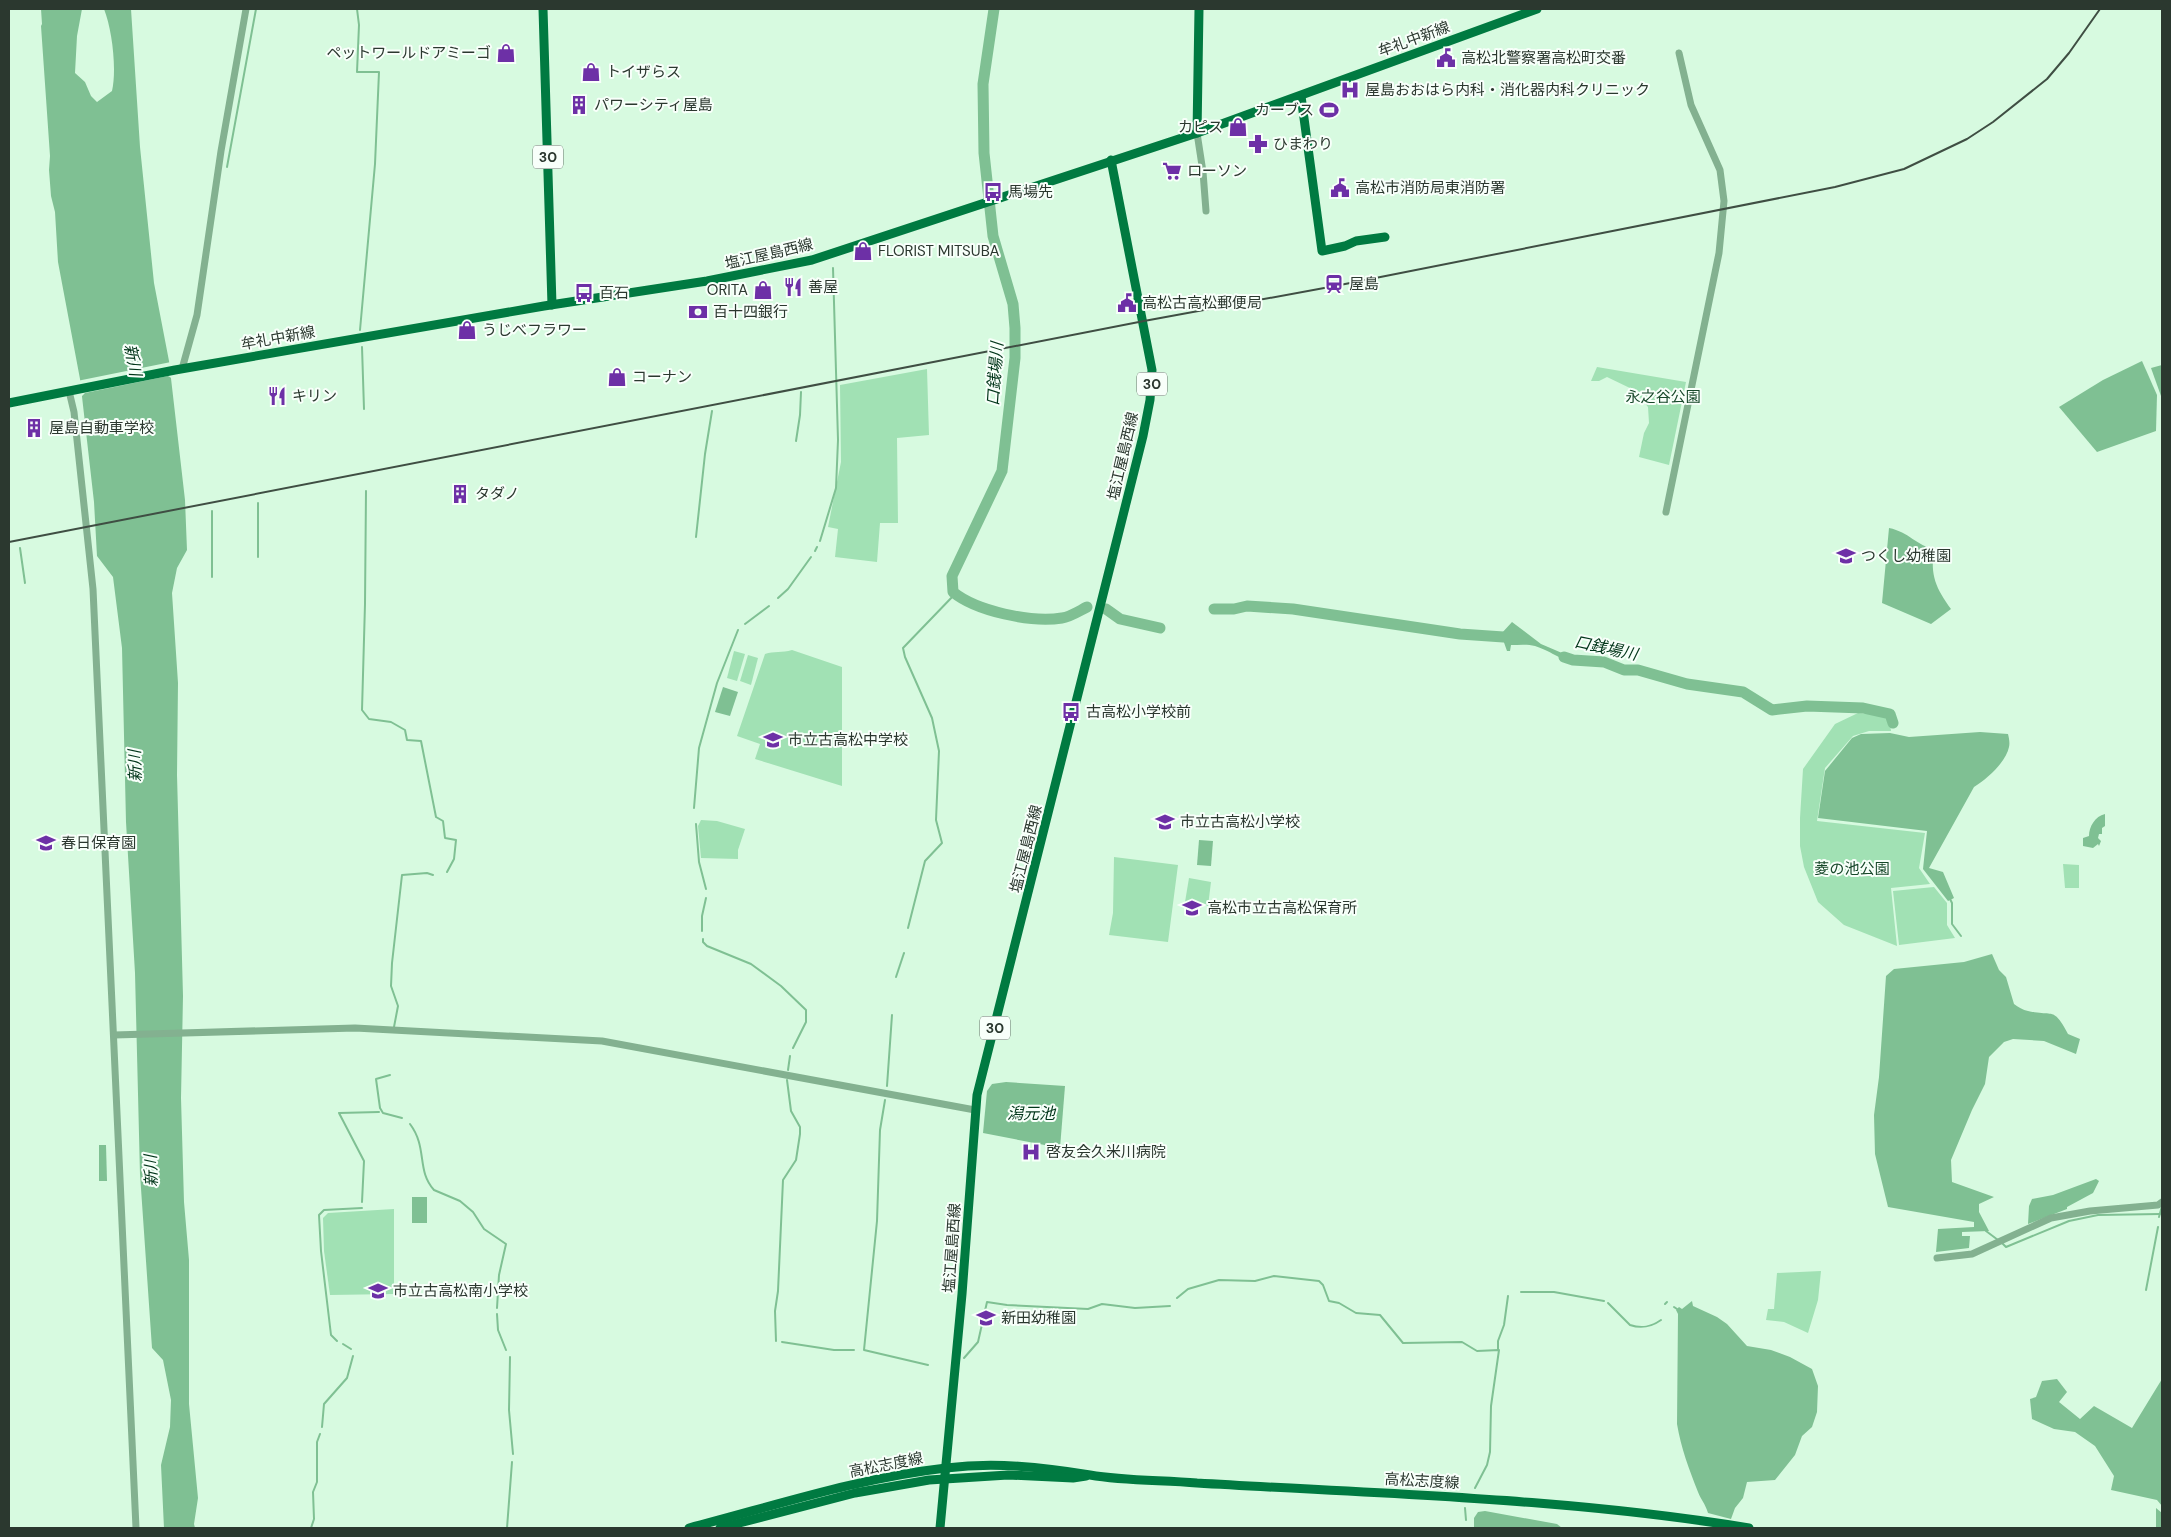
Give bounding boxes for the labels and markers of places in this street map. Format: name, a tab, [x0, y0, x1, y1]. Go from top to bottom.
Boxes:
shop icon: ペットワールドアミーゴ	[495, 42, 517, 64]
place label: ペットワールドアミーゴ	[326, 43, 491, 63]
public building icon: 高松北警察署高松町交番	[1435, 47, 1457, 69]
place label: 高松北警察署高松町交番	[1461, 48, 1626, 68]
shop icon: トイザらス	[580, 61, 602, 83]
place label: トイザらス	[606, 62, 681, 82]
hospital icon: 屋島おおはら内科・消化器内科クリニック	[1339, 79, 1361, 101]
place label: 屋島おおはら内科・消化器内科クリニック	[1365, 80, 1650, 100]
building icon: パワーシティ屋島	[568, 94, 590, 116]
place label: パワーシティ屋島	[594, 95, 713, 115]
sports icon: カーブス	[1318, 99, 1340, 121]
place label: カーブス	[1255, 100, 1314, 120]
shop icon: カピス	[1227, 116, 1249, 138]
place label: カピス	[1178, 117, 1223, 137]
pharmacy icon: ひまわり	[1247, 133, 1269, 155]
place label: ひまわり	[1273, 134, 1333, 154]
supermarket icon: ローソン	[1161, 160, 1183, 182]
place label: ローソン	[1187, 161, 1247, 181]
public building icon: 高松市消防局東消防署	[1329, 177, 1351, 199]
place label: 高松市消防局東消防署	[1355, 178, 1505, 198]
bus stop icon: 馬場先	[982, 181, 1004, 203]
place label: 馬場先	[1008, 182, 1053, 202]
shop icon: FLORIST MITSUBA	[852, 240, 874, 262]
place label: FLORIST MITSUBA	[878, 241, 1000, 261]
station icon: 屋島	[1323, 273, 1345, 295]
place label: 屋島	[1349, 274, 1379, 294]
restaurant icon: 善屋	[782, 276, 804, 298]
place label: 善屋	[808, 277, 838, 297]
shop icon: ORITA	[752, 279, 774, 301]
place label: ORITA	[707, 280, 748, 300]
bus stop icon: 百石	[573, 282, 595, 304]
place label: 百石	[599, 283, 629, 303]
public building icon: 高松古高松郵便局	[1116, 292, 1138, 314]
place label: 高松古高松郵便局	[1142, 293, 1262, 313]
bank icon: 百十四銀行	[687, 301, 709, 323]
place label: 百十四銀行	[713, 302, 788, 322]
shop icon: うじべフラワー	[456, 319, 478, 341]
place label: うじべフラワー	[482, 320, 587, 340]
shop icon: コーナン	[606, 366, 628, 388]
place label: コーナン	[632, 367, 692, 387]
restaurant icon: キリン	[266, 385, 288, 407]
place label: キリン	[292, 386, 337, 406]
building icon: 屋島自動車学校	[23, 417, 45, 439]
place label: 屋島自動車学校	[49, 418, 154, 438]
building icon: タダノ	[449, 483, 471, 505]
place label: タダノ	[475, 484, 520, 504]
school or university icon: つくし幼稚園	[1835, 545, 1857, 567]
place label: つくし幼稚園	[1861, 546, 1951, 566]
bus stop icon: 古高松小学校前	[1060, 701, 1082, 723]
place label: 古高松小学校前	[1086, 702, 1191, 722]
school or university icon: 市立古高松中学校	[762, 729, 784, 751]
place label: 市立古高松中学校	[788, 730, 908, 750]
school or university icon: 市立古高松小学校	[1154, 811, 1176, 833]
place label: 市立古高松小学校	[1180, 812, 1300, 832]
school or university icon: 春日保育園	[35, 832, 57, 854]
place label: 春日保育園	[61, 833, 136, 853]
school or university icon: 高松市立古高松保育所	[1181, 897, 1203, 919]
place label: 高松市立古高松保育所	[1207, 898, 1357, 918]
hospital icon: 啓友会久米川病院	[1020, 1141, 1042, 1163]
place label: 啓友会久米川病院	[1046, 1142, 1166, 1162]
school or university icon: 市立古高松南小学校	[367, 1280, 389, 1302]
place label: 市立古高松南小学校	[393, 1281, 528, 1301]
school or university icon: 新田幼稚園	[975, 1307, 997, 1329]
place label: 新田幼稚園	[1001, 1308, 1076, 1328]

